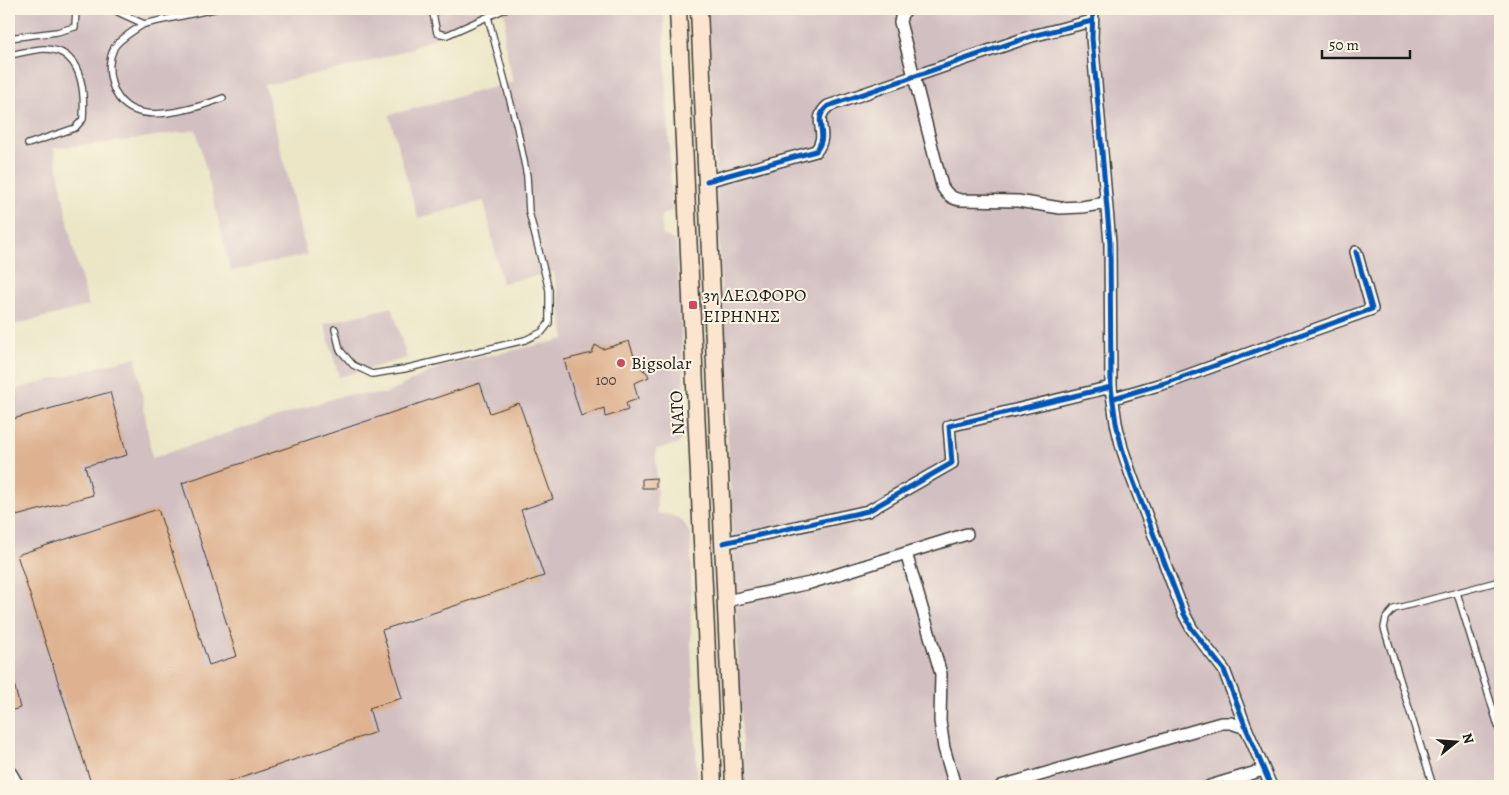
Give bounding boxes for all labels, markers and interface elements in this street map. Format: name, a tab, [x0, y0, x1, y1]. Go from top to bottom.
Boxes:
scale bar	[1322, 28, 1409, 60]
text: 50 m	[1329, 35, 1359, 55]
place label: 3η ΛΕΩΦΟΡΟ ΕΙΡΗΝΗΣ	[703, 283, 806, 328]
marker: 3η ΛΕΩΦΟΡΟ ΕΙΡΗΝΗΣ	[687, 299, 699, 311]
place label: Bigsolar	[631, 351, 692, 375]
marker: Bigsolar	[615, 357, 627, 369]
house number: 100	[595, 370, 617, 390]
street label: ΝΑΤΟ	[664, 390, 690, 436]
north arrow	[1432, 718, 1482, 768]
text: N	[1457, 731, 1479, 746]

